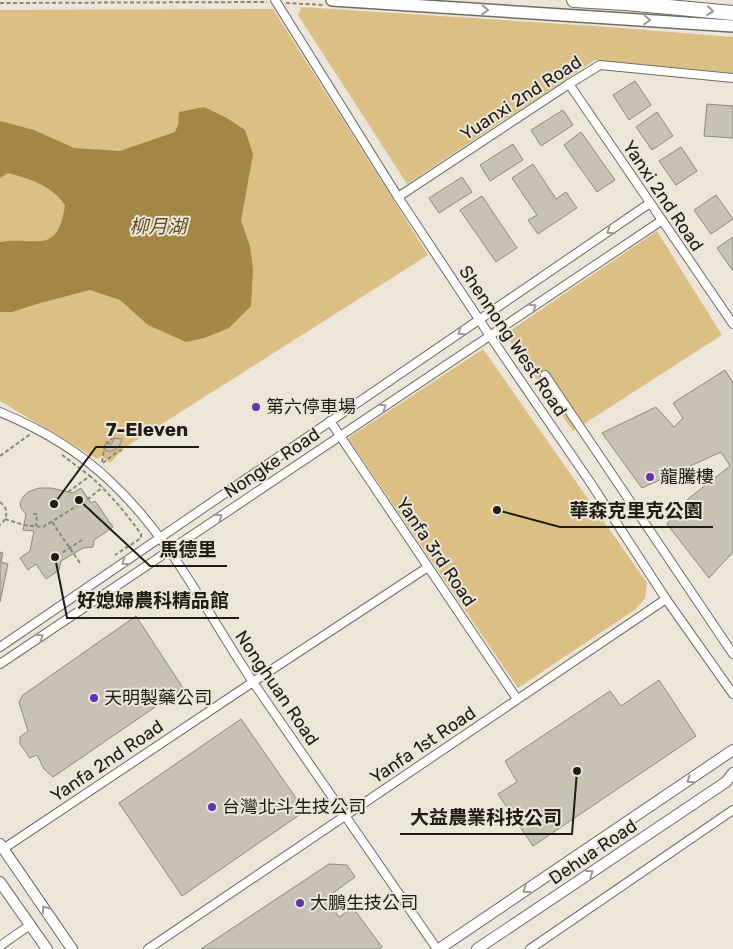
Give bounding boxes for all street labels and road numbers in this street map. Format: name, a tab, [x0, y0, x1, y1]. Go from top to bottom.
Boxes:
street label: Yuanxi 2nd Road	[456, 51, 586, 145]
street label: Yanxi 2nd Road	[618, 137, 708, 255]
street label: Shennong West Road	[454, 261, 572, 421]
street label: Nongke Road	[220, 423, 324, 503]
street label: Yanfa 3rd Road	[391, 493, 481, 611]
street label: Nonghuan Road	[230, 626, 324, 750]
street label: Yanfa 1st Road	[366, 702, 480, 788]
street label: Yanfa 2nd Road	[47, 715, 167, 807]
street label: Dehua Road	[545, 815, 641, 889]

